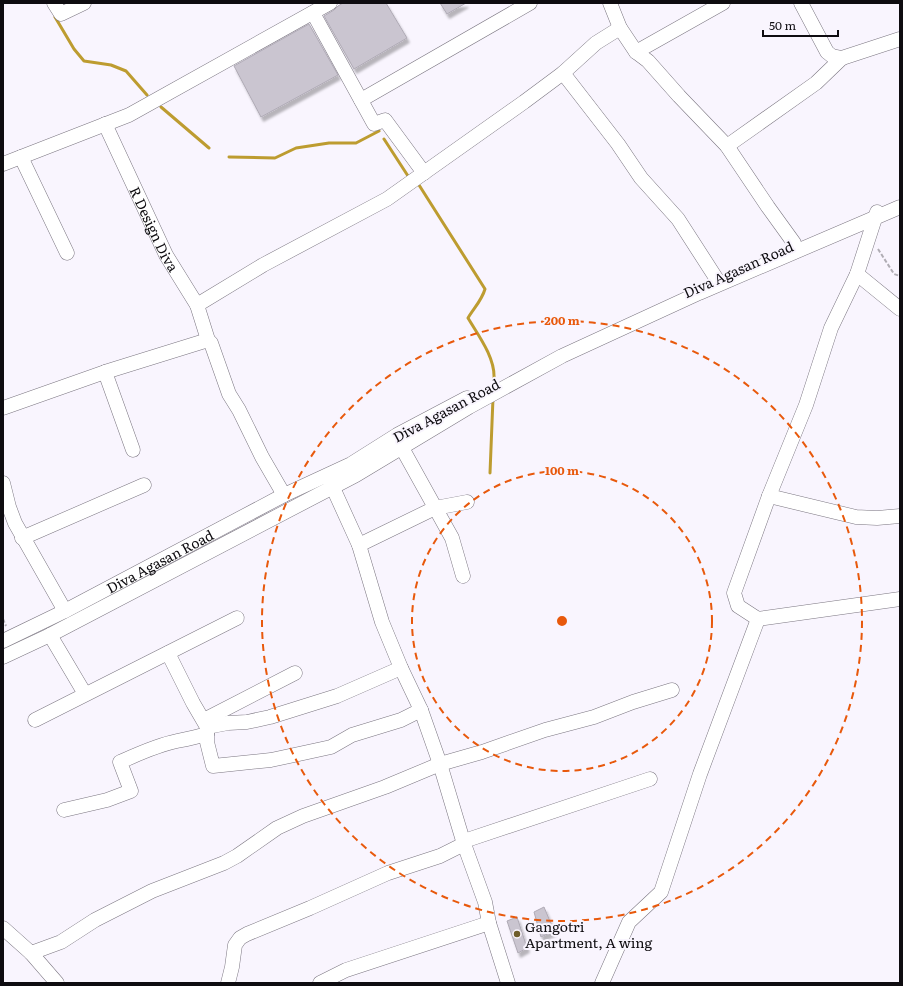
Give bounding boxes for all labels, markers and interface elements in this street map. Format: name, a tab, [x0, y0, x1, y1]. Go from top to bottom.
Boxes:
scale bar	[763, 12, 838, 38]
text: 50 m	[769, 16, 796, 34]
street label: R Design Diva	[125, 183, 184, 276]
street label: Diva Agasan Road	[680, 236, 797, 302]
text: 200 m	[544, 311, 580, 329]
street label: Diva Agasan Road	[389, 373, 503, 447]
text: 100 m	[545, 461, 579, 479]
street label: Diva Agasan Road	[103, 524, 217, 597]
centre of rings	[555, 614, 569, 628]
place label: Gangotri Apartment, A wing	[525, 916, 653, 952]
marker: Gangotri Apartment, A wing	[512, 929, 522, 939]

